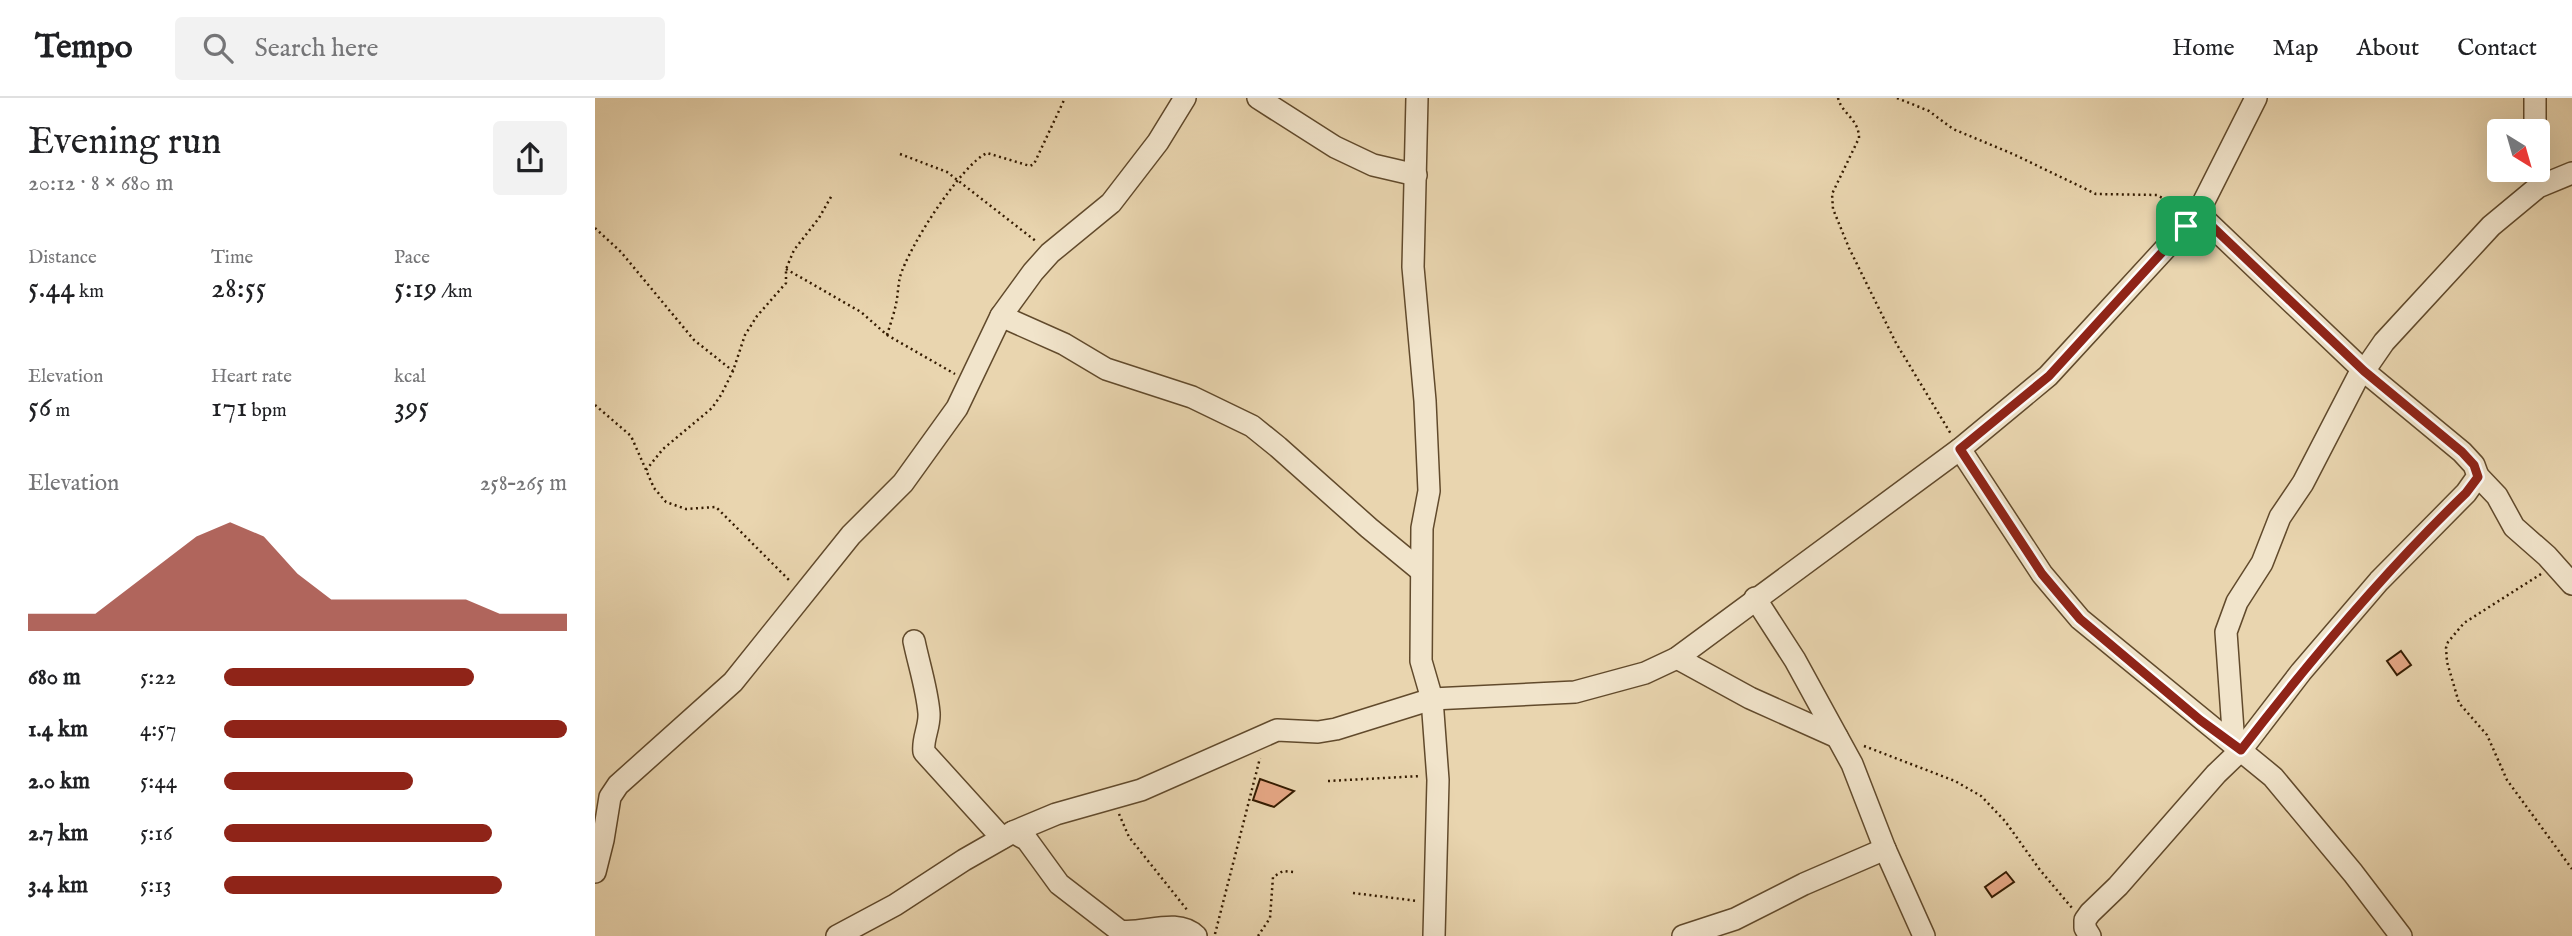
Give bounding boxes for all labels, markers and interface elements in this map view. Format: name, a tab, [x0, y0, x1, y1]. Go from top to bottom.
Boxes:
search box	[175, 17, 665, 80]
text: Tempo	[35, 27, 133, 69]
icon: search	[199, 29, 237, 67]
text: Search here	[255, 32, 378, 65]
text: Home	[2172, 33, 2235, 64]
text: Map	[2273, 33, 2319, 64]
text: About	[2357, 33, 2419, 64]
text: Contact	[2457, 33, 2537, 64]
text: Evening run	[28, 119, 222, 167]
north arrow	[2487, 119, 2550, 182]
map controls	[2487, 119, 2550, 182]
button: share	[493, 121, 567, 195]
text: 20:12 · 8 × 680 m	[28, 169, 173, 198]
pin	[2156, 196, 2216, 256]
icon: arrive	[2167, 207, 2205, 245]
text: Distance	[28, 246, 97, 270]
text: Time	[211, 246, 253, 270]
text: Pace	[394, 246, 430, 270]
text: 5.44	[28, 270, 75, 308]
text: 28:55	[211, 270, 267, 308]
text: 5:19	[394, 270, 437, 308]
text: km	[75, 280, 104, 304]
text: /km	[437, 280, 473, 304]
text: Elevation	[28, 365, 103, 389]
text: Heart rate	[211, 365, 292, 389]
text: kcal	[394, 365, 426, 389]
text: 56	[28, 389, 51, 427]
text: 171	[211, 389, 247, 427]
text: 395	[394, 389, 429, 427]
text: m	[51, 399, 70, 423]
text: bpm	[247, 399, 287, 423]
text: Elevation	[28, 469, 119, 498]
text: 258–265 m	[480, 469, 567, 498]
text: 680 m	[28, 663, 81, 692]
text: 5:22	[140, 663, 176, 692]
text: 1.4 km	[28, 715, 88, 744]
text: 4:57	[140, 715, 176, 744]
text: 2.0 km	[28, 767, 90, 796]
text: 5:44	[140, 767, 177, 796]
text: 2.7 km	[28, 819, 88, 848]
text: 5:16	[140, 819, 173, 848]
text: 3.4 km	[28, 871, 88, 900]
text: 5:13	[140, 871, 172, 900]

